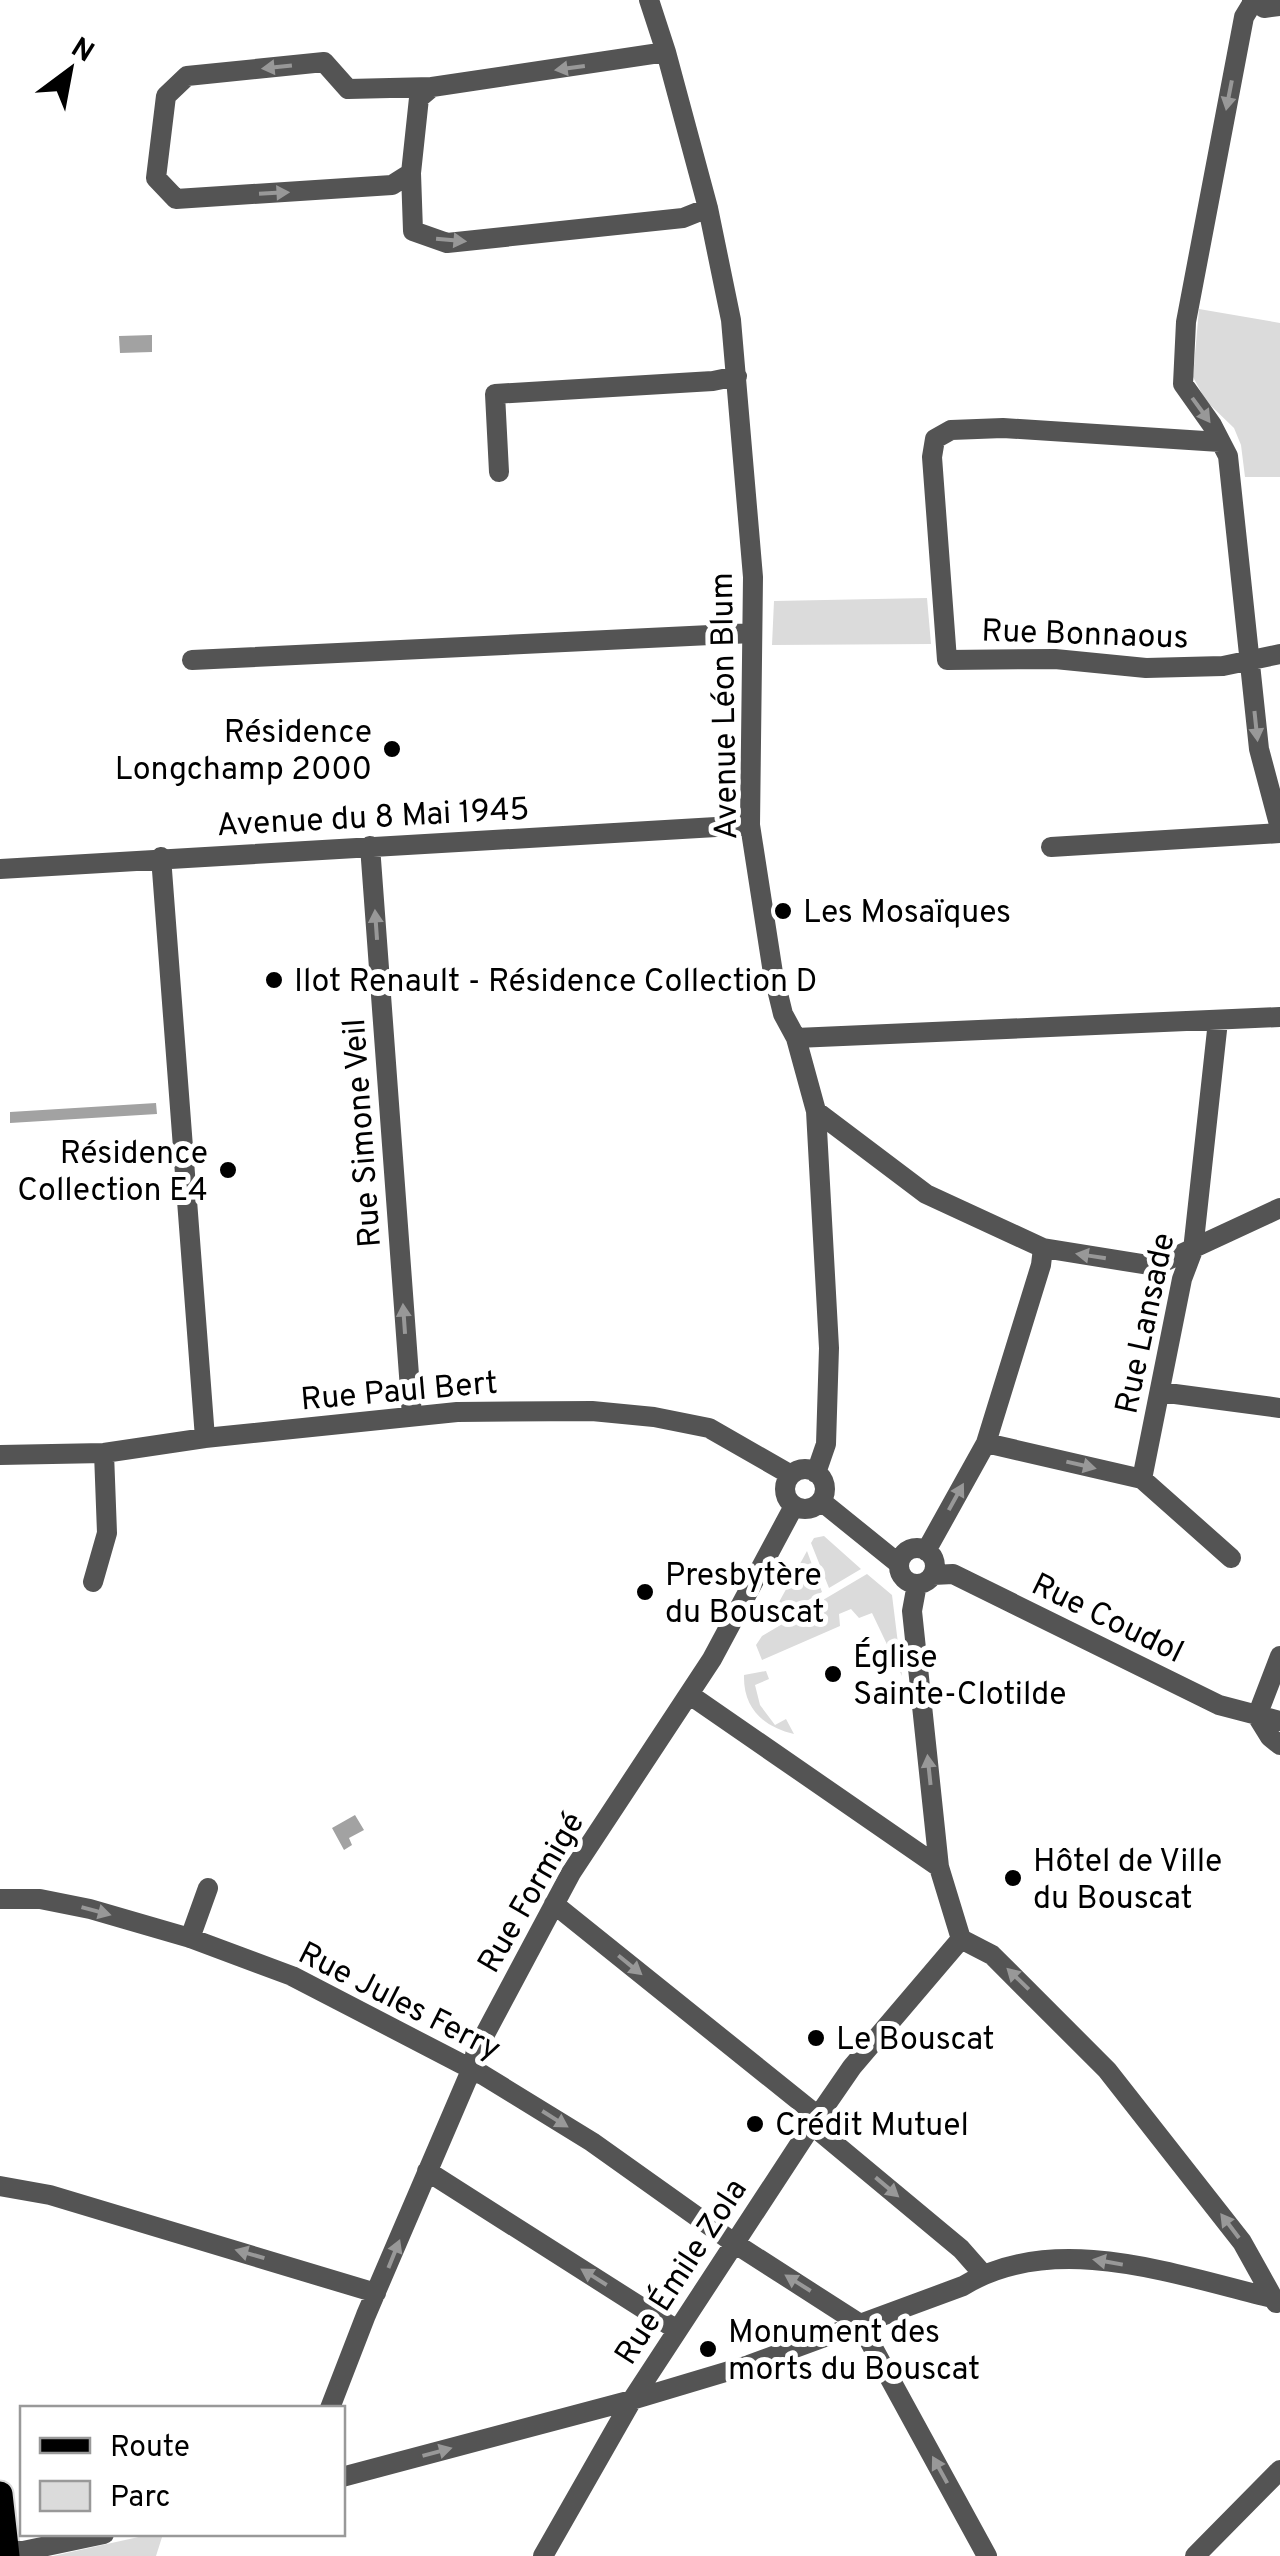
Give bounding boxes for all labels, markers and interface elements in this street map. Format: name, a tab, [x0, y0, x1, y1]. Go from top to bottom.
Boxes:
north arrow	[20, 20, 120, 120]
text: N	[64, 31, 100, 72]
one-way arrow	[260, 59, 292, 75]
one-way arrow	[554, 60, 585, 76]
one-way arrow	[1221, 80, 1237, 111]
one-way arrow	[258, 185, 290, 201]
one-way arrow	[436, 232, 467, 248]
one-way arrow	[1191, 397, 1211, 423]
street label: Avenue Léon Blum	[704, 572, 748, 840]
street label: Rue Bonnaous	[981, 612, 1189, 660]
one-way arrow	[1248, 711, 1264, 742]
place label: Résidence Longchamp 2000	[115, 714, 372, 791]
marker: Résidence Longchamp 2000	[381, 738, 403, 760]
street label: Avenue du 8 Mai 1945	[216, 791, 531, 847]
place label: Les Mosaïques	[803, 894, 1011, 934]
marker: Les Mosaïques	[772, 900, 794, 922]
one-way arrow	[367, 908, 383, 940]
place label: Ilot Renault - Résidence Collection D	[294, 963, 817, 1003]
marker: Ilot Renault - Résidence Collection D	[263, 969, 285, 991]
street label: Rue Simone Veil	[336, 1017, 392, 1249]
place label: Résidence Collection E4	[17, 1135, 208, 1212]
marker: Résidence Collection E4	[217, 1159, 239, 1181]
street label: Rue Lansade	[1108, 1230, 1186, 1418]
one-way arrow	[1074, 1247, 1106, 1263]
one-way arrow	[396, 1302, 412, 1334]
street label: Rue Paul Bert	[299, 1364, 499, 1422]
one-way arrow	[1066, 1458, 1097, 1473]
one-way arrow	[947, 1483, 965, 1511]
place label: Presbytère du Bouscat	[665, 1557, 825, 1634]
street label: Rue Coudol	[1024, 1566, 1189, 1674]
marker: Presbytère du Bouscat	[634, 1581, 656, 1603]
place label: Église Sainte-Clotilde	[853, 1637, 1067, 1716]
marker: Église Sainte-Clotilde	[822, 1663, 844, 1685]
one-way arrow	[921, 1754, 937, 1786]
street label: Rue Formigé	[471, 1806, 595, 1981]
place label: Hôtel de Ville du Bouscat	[1033, 1843, 1222, 1920]
marker: Hôtel de Ville du Bouscat	[1002, 1867, 1024, 1889]
one-way arrow	[81, 1904, 112, 1919]
street label: Rue Jules Ferry	[291, 1935, 506, 2071]
one-way arrow	[618, 1954, 643, 1975]
one-way arrow	[1006, 1968, 1030, 1991]
place label: Le Bouscat	[836, 2021, 995, 2061]
marker: Le Bouscat	[805, 2027, 827, 2049]
place label: Crédit Mutuel	[775, 2107, 969, 2147]
one-way arrow	[541, 2110, 569, 2128]
marker: Crédit Mutuel	[744, 2113, 766, 2135]
street label: Rue Émile Zola	[606, 2171, 758, 2373]
one-way arrow	[874, 2176, 899, 2197]
one-way arrow	[1219, 2213, 1240, 2239]
one-way arrow	[386, 2239, 402, 2269]
one-way arrow	[234, 2246, 265, 2261]
one-way arrow	[1092, 2254, 1123, 2270]
one-way arrow	[581, 2269, 608, 2287]
one-way arrow	[784, 2274, 811, 2292]
place label: Monument des morts du Bouscat	[728, 2314, 980, 2391]
marker: Monument des morts du Bouscat	[697, 2338, 719, 2360]
legend	[20, 2406, 345, 2536]
text: Route	[110, 2430, 190, 2467]
one-way arrow	[422, 2444, 453, 2460]
one-way arrow	[932, 2456, 949, 2485]
text: Parc	[110, 2480, 170, 2517]

